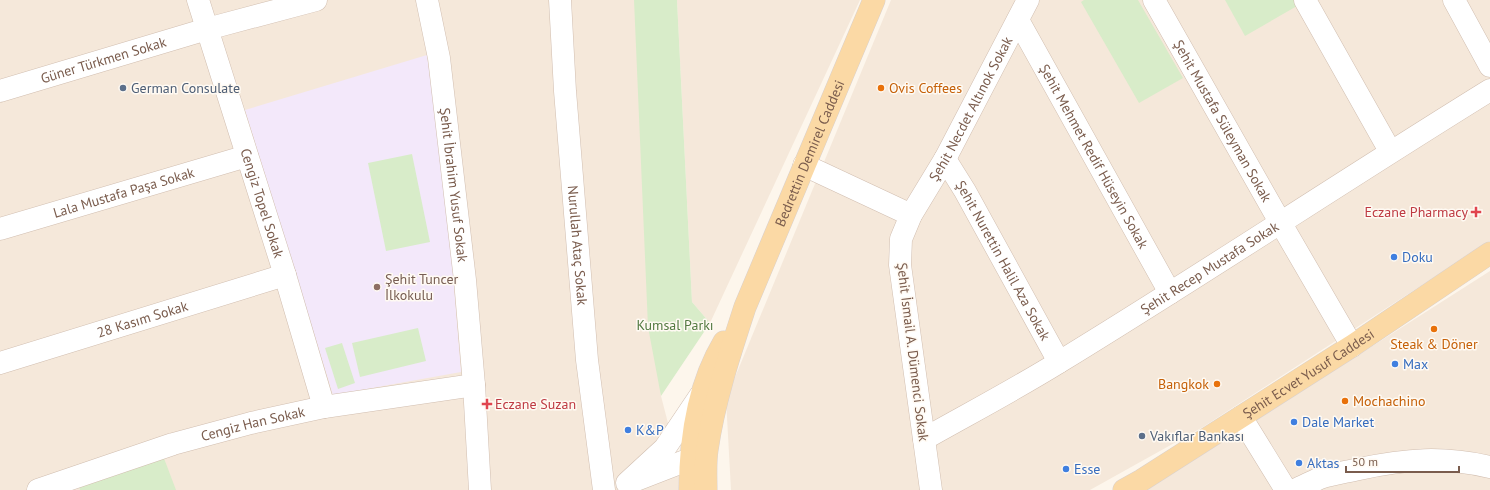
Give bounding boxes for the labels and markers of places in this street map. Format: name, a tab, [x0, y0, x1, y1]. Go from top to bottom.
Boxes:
place label: German Consulate	[131, 79, 240, 97]
place label: Ovis Coffees	[889, 79, 962, 97]
marker: German Consulate	[118, 83, 128, 93]
marker: Ovis Coffees	[876, 83, 886, 93]
place label: Eczane Pharmacy	[1365, 203, 1468, 221]
marker: Eczane Pharmacy	[1471, 207, 1481, 217]
place label: Doku	[1402, 248, 1433, 266]
marker: Doku	[1389, 252, 1399, 262]
place label: Şehit Tuncer İlkokulu	[385, 270, 459, 304]
marker: Şehit Tuncer İlkokulu	[372, 282, 382, 292]
marker: Steak & Döner	[1429, 324, 1439, 334]
place label: Steak & Döner	[1390, 335, 1478, 353]
place label: Max	[1403, 355, 1428, 373]
marker: Max	[1390, 359, 1400, 369]
place label: Bangkok	[1158, 375, 1209, 393]
marker: Bangkok	[1212, 379, 1222, 389]
place label: Mochachino	[1353, 392, 1425, 410]
place label: Eczane Suzan	[495, 395, 576, 413]
marker: Mochachino	[1340, 396, 1350, 406]
marker: Eczane Suzan	[482, 399, 492, 409]
place label: Dale Market	[1302, 413, 1374, 431]
marker: Dale Market	[1289, 417, 1299, 427]
place label: K&P	[636, 421, 664, 439]
marker: K&P	[623, 425, 633, 435]
place label: Vakıflar Bankası	[1149, 427, 1244, 445]
marker: Vakıflar Bankası	[1137, 431, 1147, 441]
place label: Aktas	[1307, 454, 1340, 472]
marker: Aktas	[1294, 458, 1304, 468]
place label: Esse	[1074, 460, 1100, 478]
marker: Esse	[1061, 464, 1071, 474]

